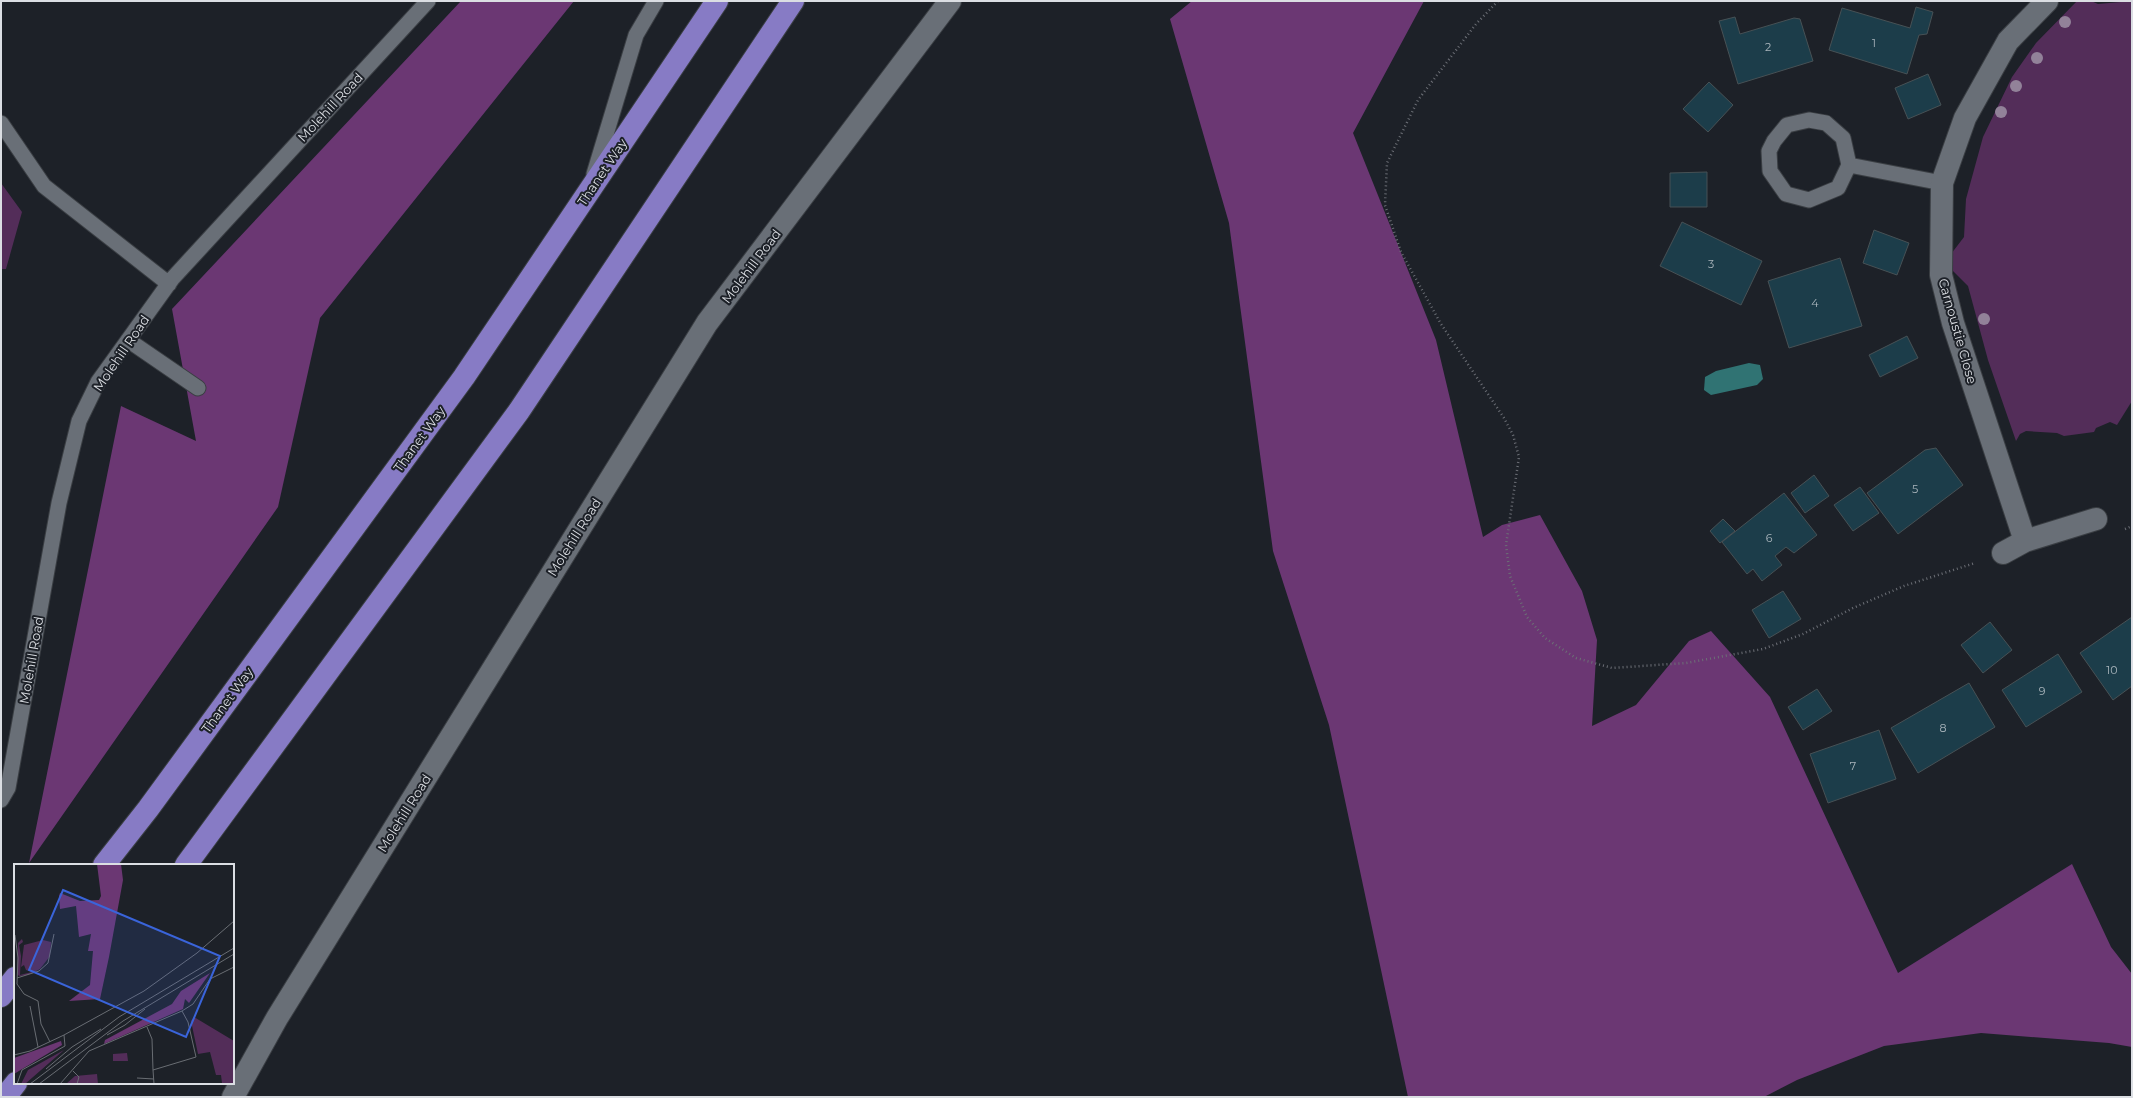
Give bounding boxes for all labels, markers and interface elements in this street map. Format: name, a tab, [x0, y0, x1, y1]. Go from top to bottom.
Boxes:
house number: 1	[1872, 36, 1876, 50]
house number: 2	[1765, 40, 1771, 54]
street label: Molehill Road	[294, 69, 366, 145]
street label: Thanet Way	[574, 135, 631, 209]
street label: Molehill Road	[718, 226, 784, 306]
house number: 3	[1708, 257, 1714, 271]
street label: Carnoustie Close	[1935, 276, 1981, 386]
house number: 4	[1811, 296, 1819, 310]
street label: Molehill Road	[90, 312, 152, 394]
street label: Thanet Way	[390, 402, 449, 475]
house number: 5	[1912, 482, 1918, 496]
street label: Molehill Road	[544, 495, 604, 579]
house number: 6	[1766, 531, 1773, 545]
street label: Molehill Road	[15, 615, 47, 705]
street label: Thanet Way	[198, 663, 257, 736]
house number: 10	[2106, 663, 2118, 677]
house number: 9	[2039, 684, 2046, 698]
house number: 8	[1939, 721, 1947, 735]
house number: 7	[1850, 759, 1856, 773]
street label: Molehill Road	[374, 771, 434, 855]
inset map	[14, 864, 234, 1084]

